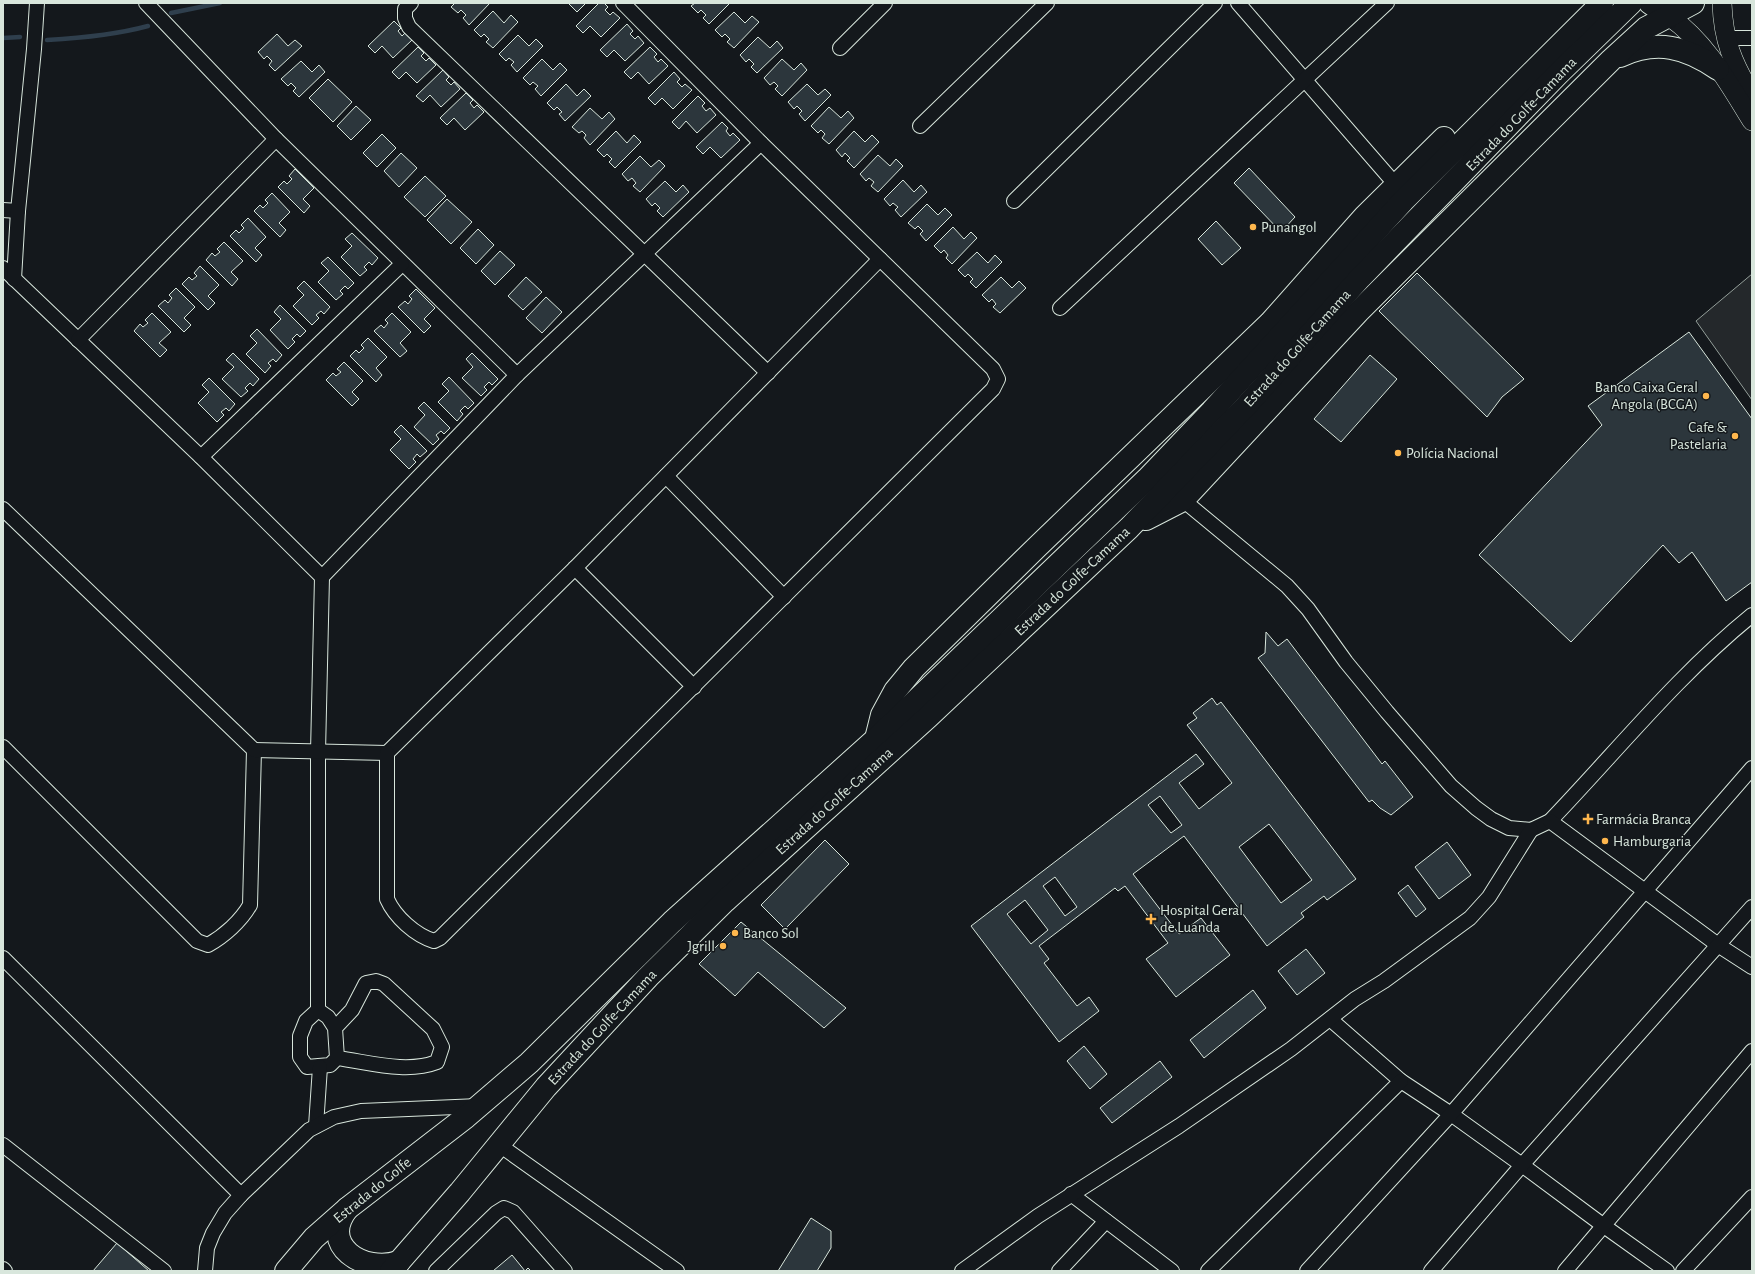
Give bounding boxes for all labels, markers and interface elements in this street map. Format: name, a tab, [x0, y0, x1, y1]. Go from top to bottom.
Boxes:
street label: Estrada do Golfe-Camama	[1463, 54, 1580, 174]
place label: Punangol	[1261, 220, 1317, 235]
marker: Punangol	[1248, 222, 1258, 232]
street label: Estrada do Golfe-Camama	[1241, 287, 1354, 410]
place label: Banco Caixa Geral Angola (BCGA)	[1595, 380, 1698, 412]
marker: Banco Caixa Geral Angola (BCGA)	[1701, 391, 1711, 401]
place label: Cafe & Pastelaria	[1670, 420, 1728, 452]
marker: Cafe & Pastelaria	[1730, 431, 1740, 441]
place label: Polícia Nacional	[1406, 446, 1499, 461]
marker: Polícia Nacional	[1393, 448, 1403, 458]
street label: Estrada do Golfe-Camama	[1012, 524, 1133, 639]
street label: Estrada do Golfe-Camama	[773, 745, 896, 858]
place label: Farmácia Branca	[1596, 812, 1691, 827]
marker: Farmácia Branca	[1583, 814, 1593, 824]
place label: Hamburgaria	[1613, 834, 1691, 849]
marker: Hamburgaria	[1600, 836, 1610, 846]
place label: Hospital Geral de Luanda	[1160, 903, 1243, 935]
marker: Hospital Geral de Luanda	[1145, 913, 1157, 925]
place label: Banco Sol	[743, 926, 799, 941]
marker: Banco Sol	[730, 928, 740, 938]
place label: Jgrill	[688, 939, 715, 954]
marker: Jgrill	[718, 941, 728, 951]
street label: Estrada do Golfe-Camama	[545, 967, 660, 1088]
street label: Estrada do Golfe	[331, 1155, 414, 1226]

